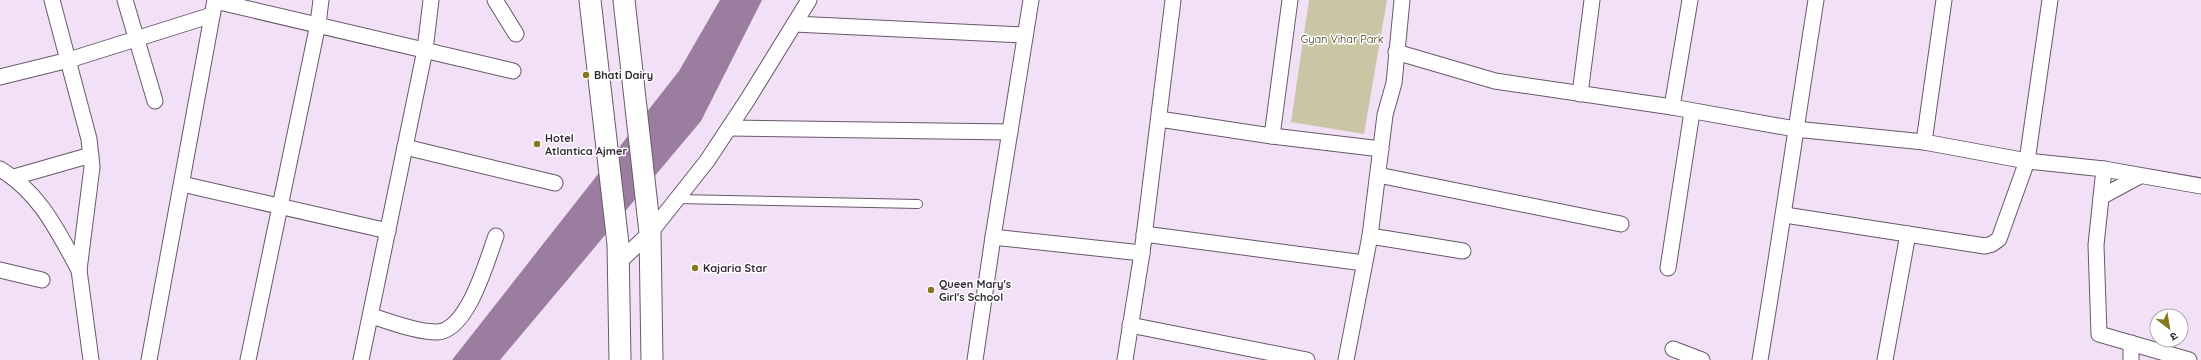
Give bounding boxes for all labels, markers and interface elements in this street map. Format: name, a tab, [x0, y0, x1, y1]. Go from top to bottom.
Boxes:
park label: Gyan Vihar Park	[1300, 32, 1384, 46]
place label: Bhati Dairy	[594, 68, 653, 82]
marker: Bhati Dairy	[581, 70, 591, 80]
place label: Hotel Atlantica Ajmer	[545, 131, 627, 158]
marker: Hotel Atlantica Ajmer	[532, 139, 542, 149]
place label: Kajaria Star	[703, 261, 767, 275]
marker: Kajaria Star	[690, 263, 700, 273]
place label: Queen Mary's Girl's School	[939, 277, 1011, 304]
marker: Queen Mary's Girl's School	[926, 285, 936, 295]
north arrow	[2149, 308, 2189, 348]
text: उ	[2167, 329, 2181, 345]

